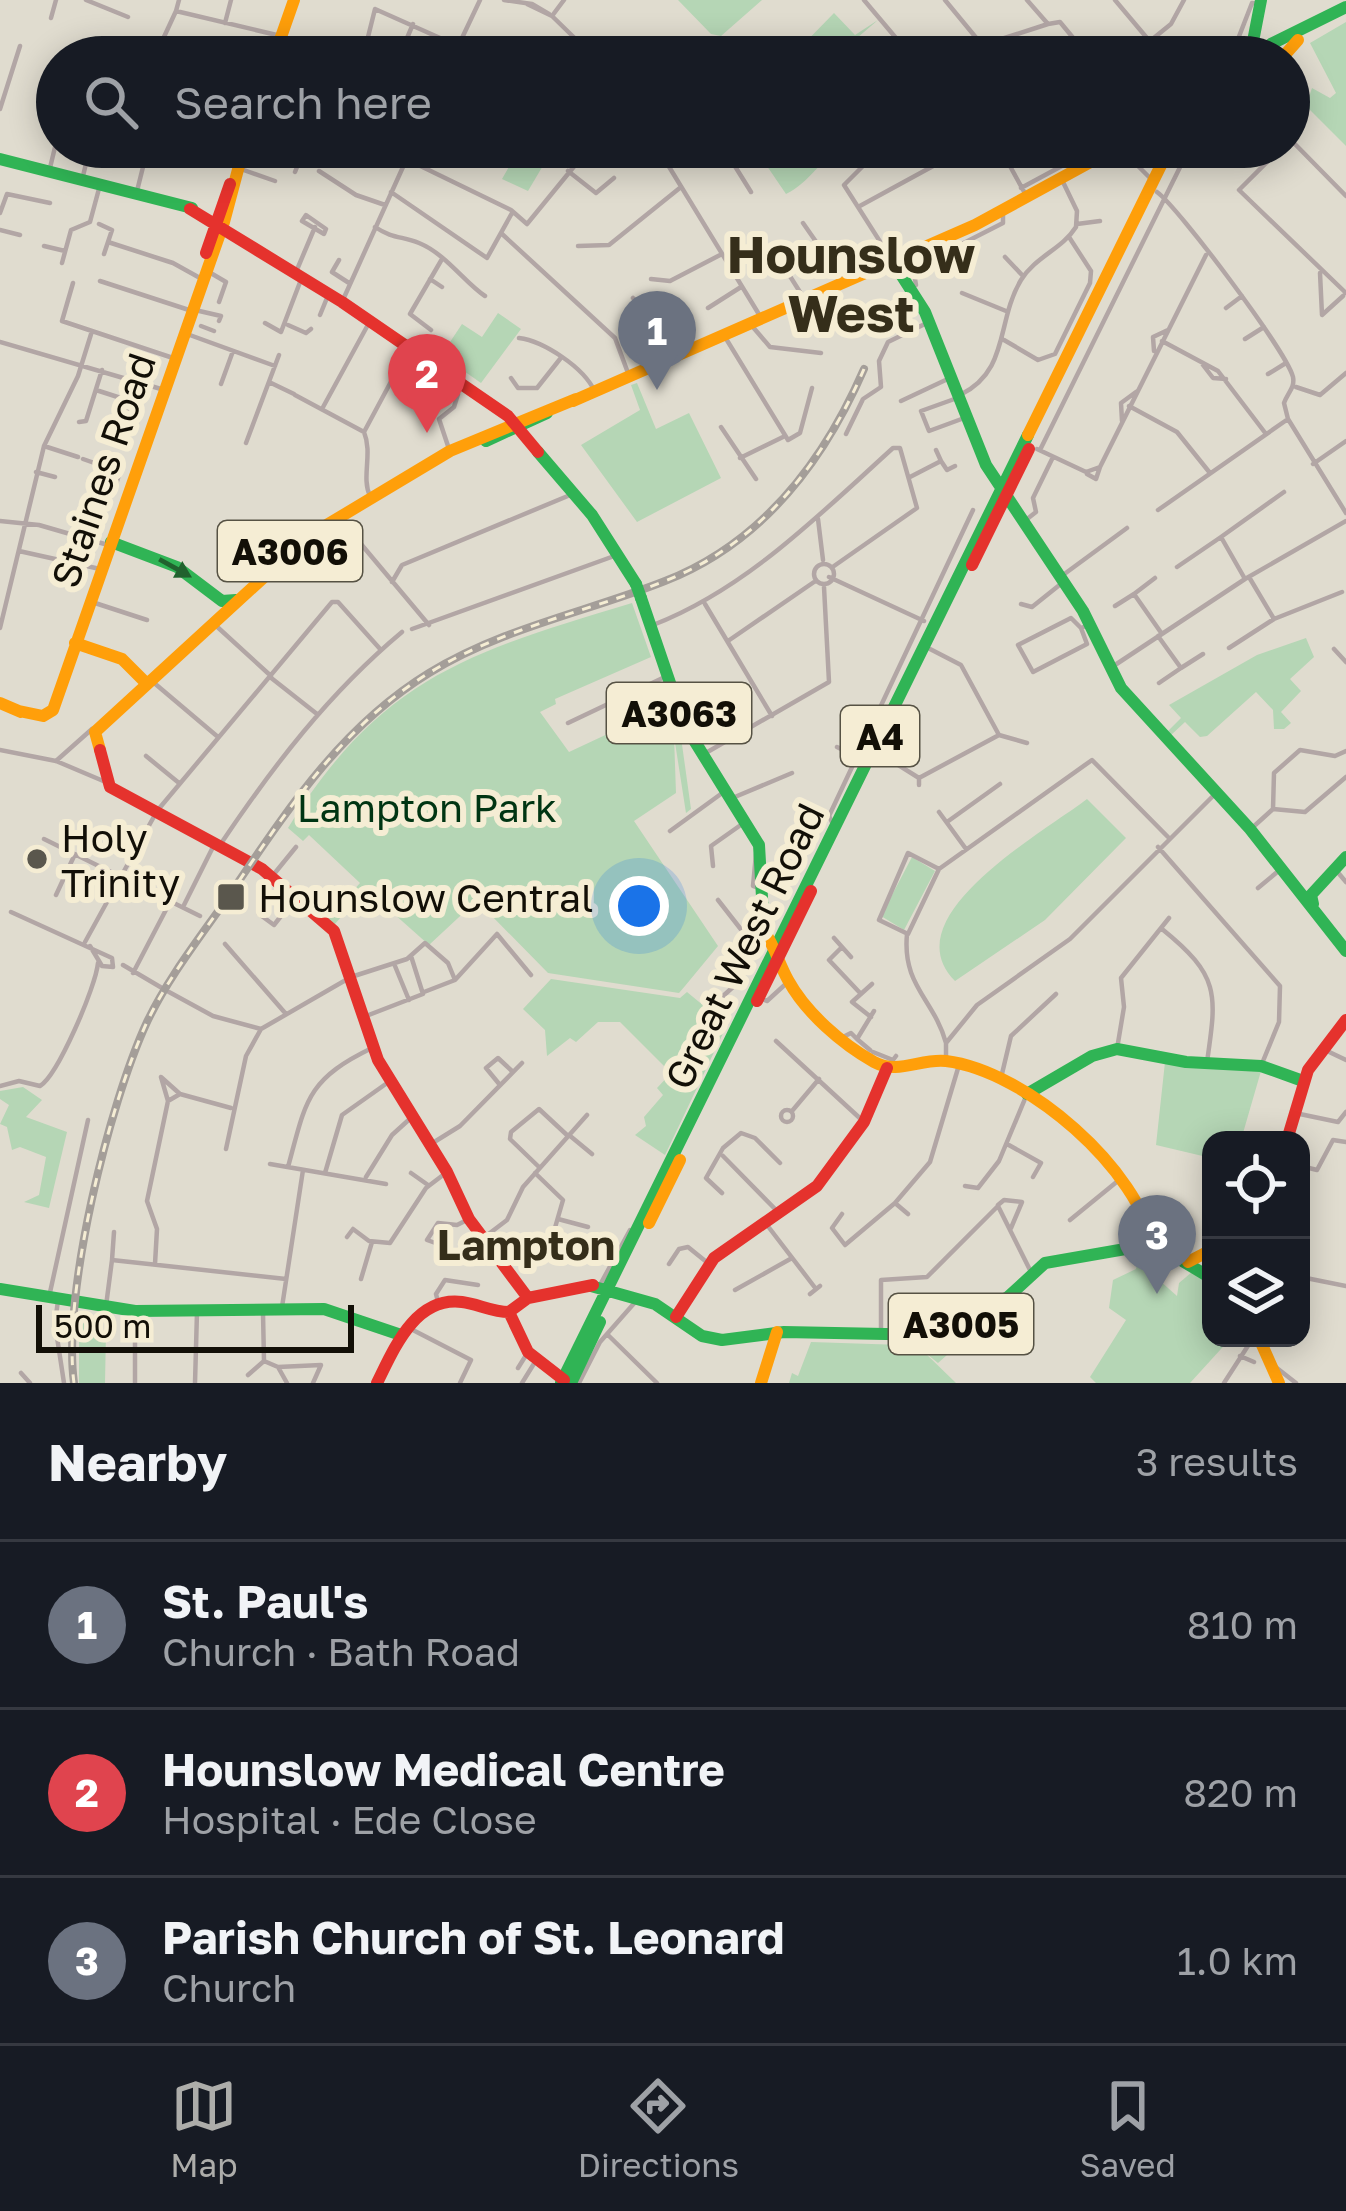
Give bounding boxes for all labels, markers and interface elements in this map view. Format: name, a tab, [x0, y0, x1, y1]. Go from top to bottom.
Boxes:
search box	[36, 36, 1310, 168]
icon: search	[78, 69, 144, 135]
text: Search here	[174, 75, 432, 129]
district label: Hounslow West	[727, 223, 975, 343]
pin: 1	[618, 291, 696, 390]
pin: 2	[388, 334, 466, 433]
street label: Staines Road	[41, 347, 165, 593]
road number: A3006	[218, 521, 362, 581]
one-way arrow	[158, 557, 192, 578]
road number: A3063	[607, 683, 751, 743]
road number: A4	[841, 706, 919, 766]
park label: Lampton Park	[297, 784, 557, 831]
street label: Great West Road	[654, 795, 834, 1097]
place label: Holy Trinity	[61, 814, 180, 906]
marker: Holy Trinity	[24, 846, 50, 872]
place label: Hounslow Central	[258, 874, 593, 921]
your location	[609, 876, 669, 936]
marker: Hounslow Central	[215, 881, 247, 913]
map controls	[1202, 1131, 1310, 1347]
button: locate	[1202, 1131, 1310, 1239]
pin: 3	[1118, 1195, 1196, 1294]
district label: Lampton	[437, 1219, 615, 1269]
button: layers	[1202, 1239, 1310, 1347]
road number: A3005	[889, 1294, 1033, 1354]
scale bar	[36, 1299, 354, 1352]
text: 500 m	[54, 1306, 152, 1345]
text: Nearby	[48, 1431, 227, 1492]
text: 3 results	[1136, 1438, 1298, 1485]
text: St. Paul's	[162, 1574, 368, 1628]
text: 1	[77, 1601, 97, 1648]
text: 810 m	[1187, 1601, 1298, 1648]
text: Church · Bath Road	[162, 1628, 520, 1675]
text: Hounslow Medical Centre	[162, 1742, 725, 1796]
text: 2	[75, 1769, 99, 1816]
text: 820 m	[1183, 1769, 1298, 1816]
text: Hospital · Ede Close	[162, 1796, 537, 1843]
text: Parish Church of St. Leonard	[162, 1910, 784, 1964]
text: 3	[75, 1937, 99, 1984]
text: 1.0 km	[1177, 1937, 1298, 1984]
text: Church	[162, 1964, 296, 2011]
tab: Map	[170, 2073, 238, 2184]
tab: Directions	[578, 2073, 739, 2184]
tab: Saved	[1079, 2073, 1176, 2184]

